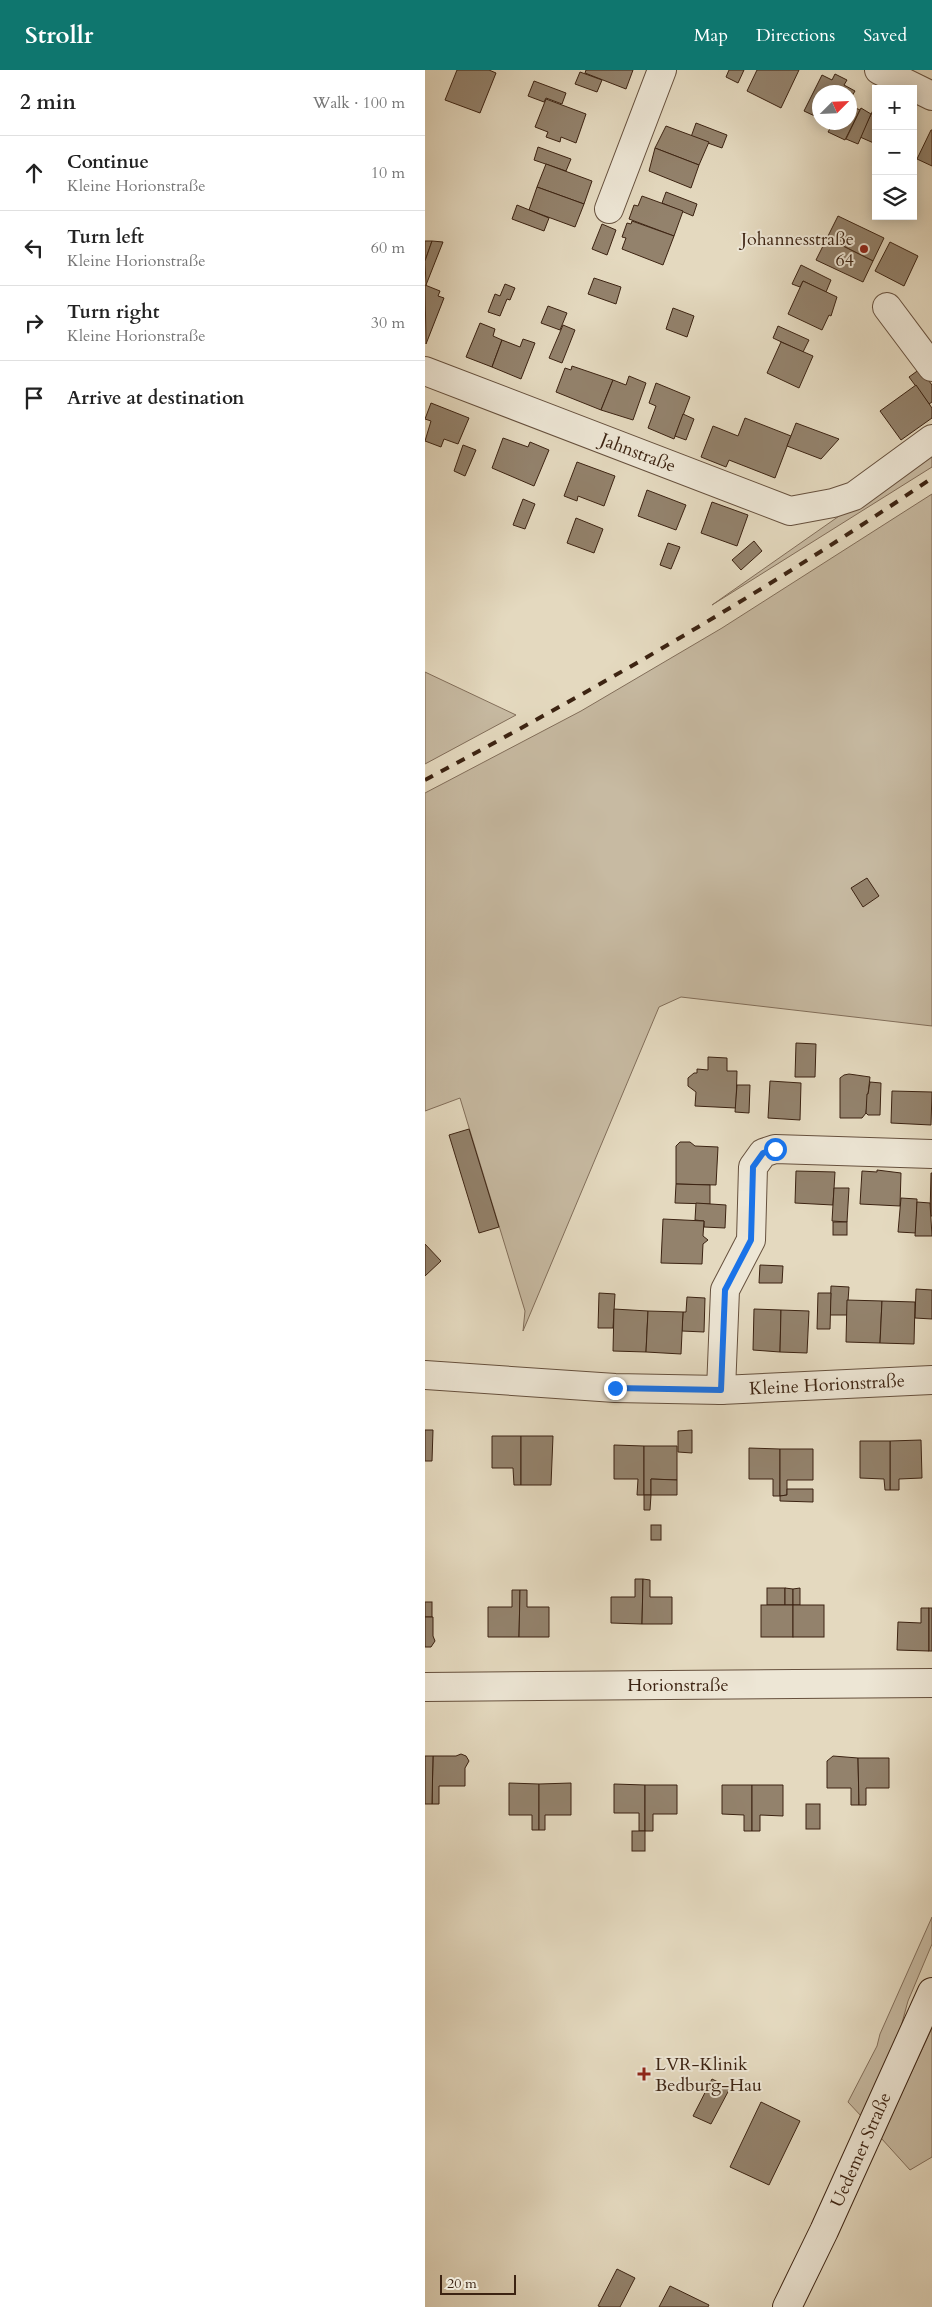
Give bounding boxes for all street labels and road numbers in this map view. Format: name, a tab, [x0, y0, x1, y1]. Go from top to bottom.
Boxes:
street label: Jahnstraße	[594, 426, 679, 479]
street label: Kleine Horionstraße	[749, 1368, 905, 1402]
street label: Horionstraße	[627, 1673, 729, 1698]
street label: Uedemer Straße	[824, 2089, 898, 2211]

